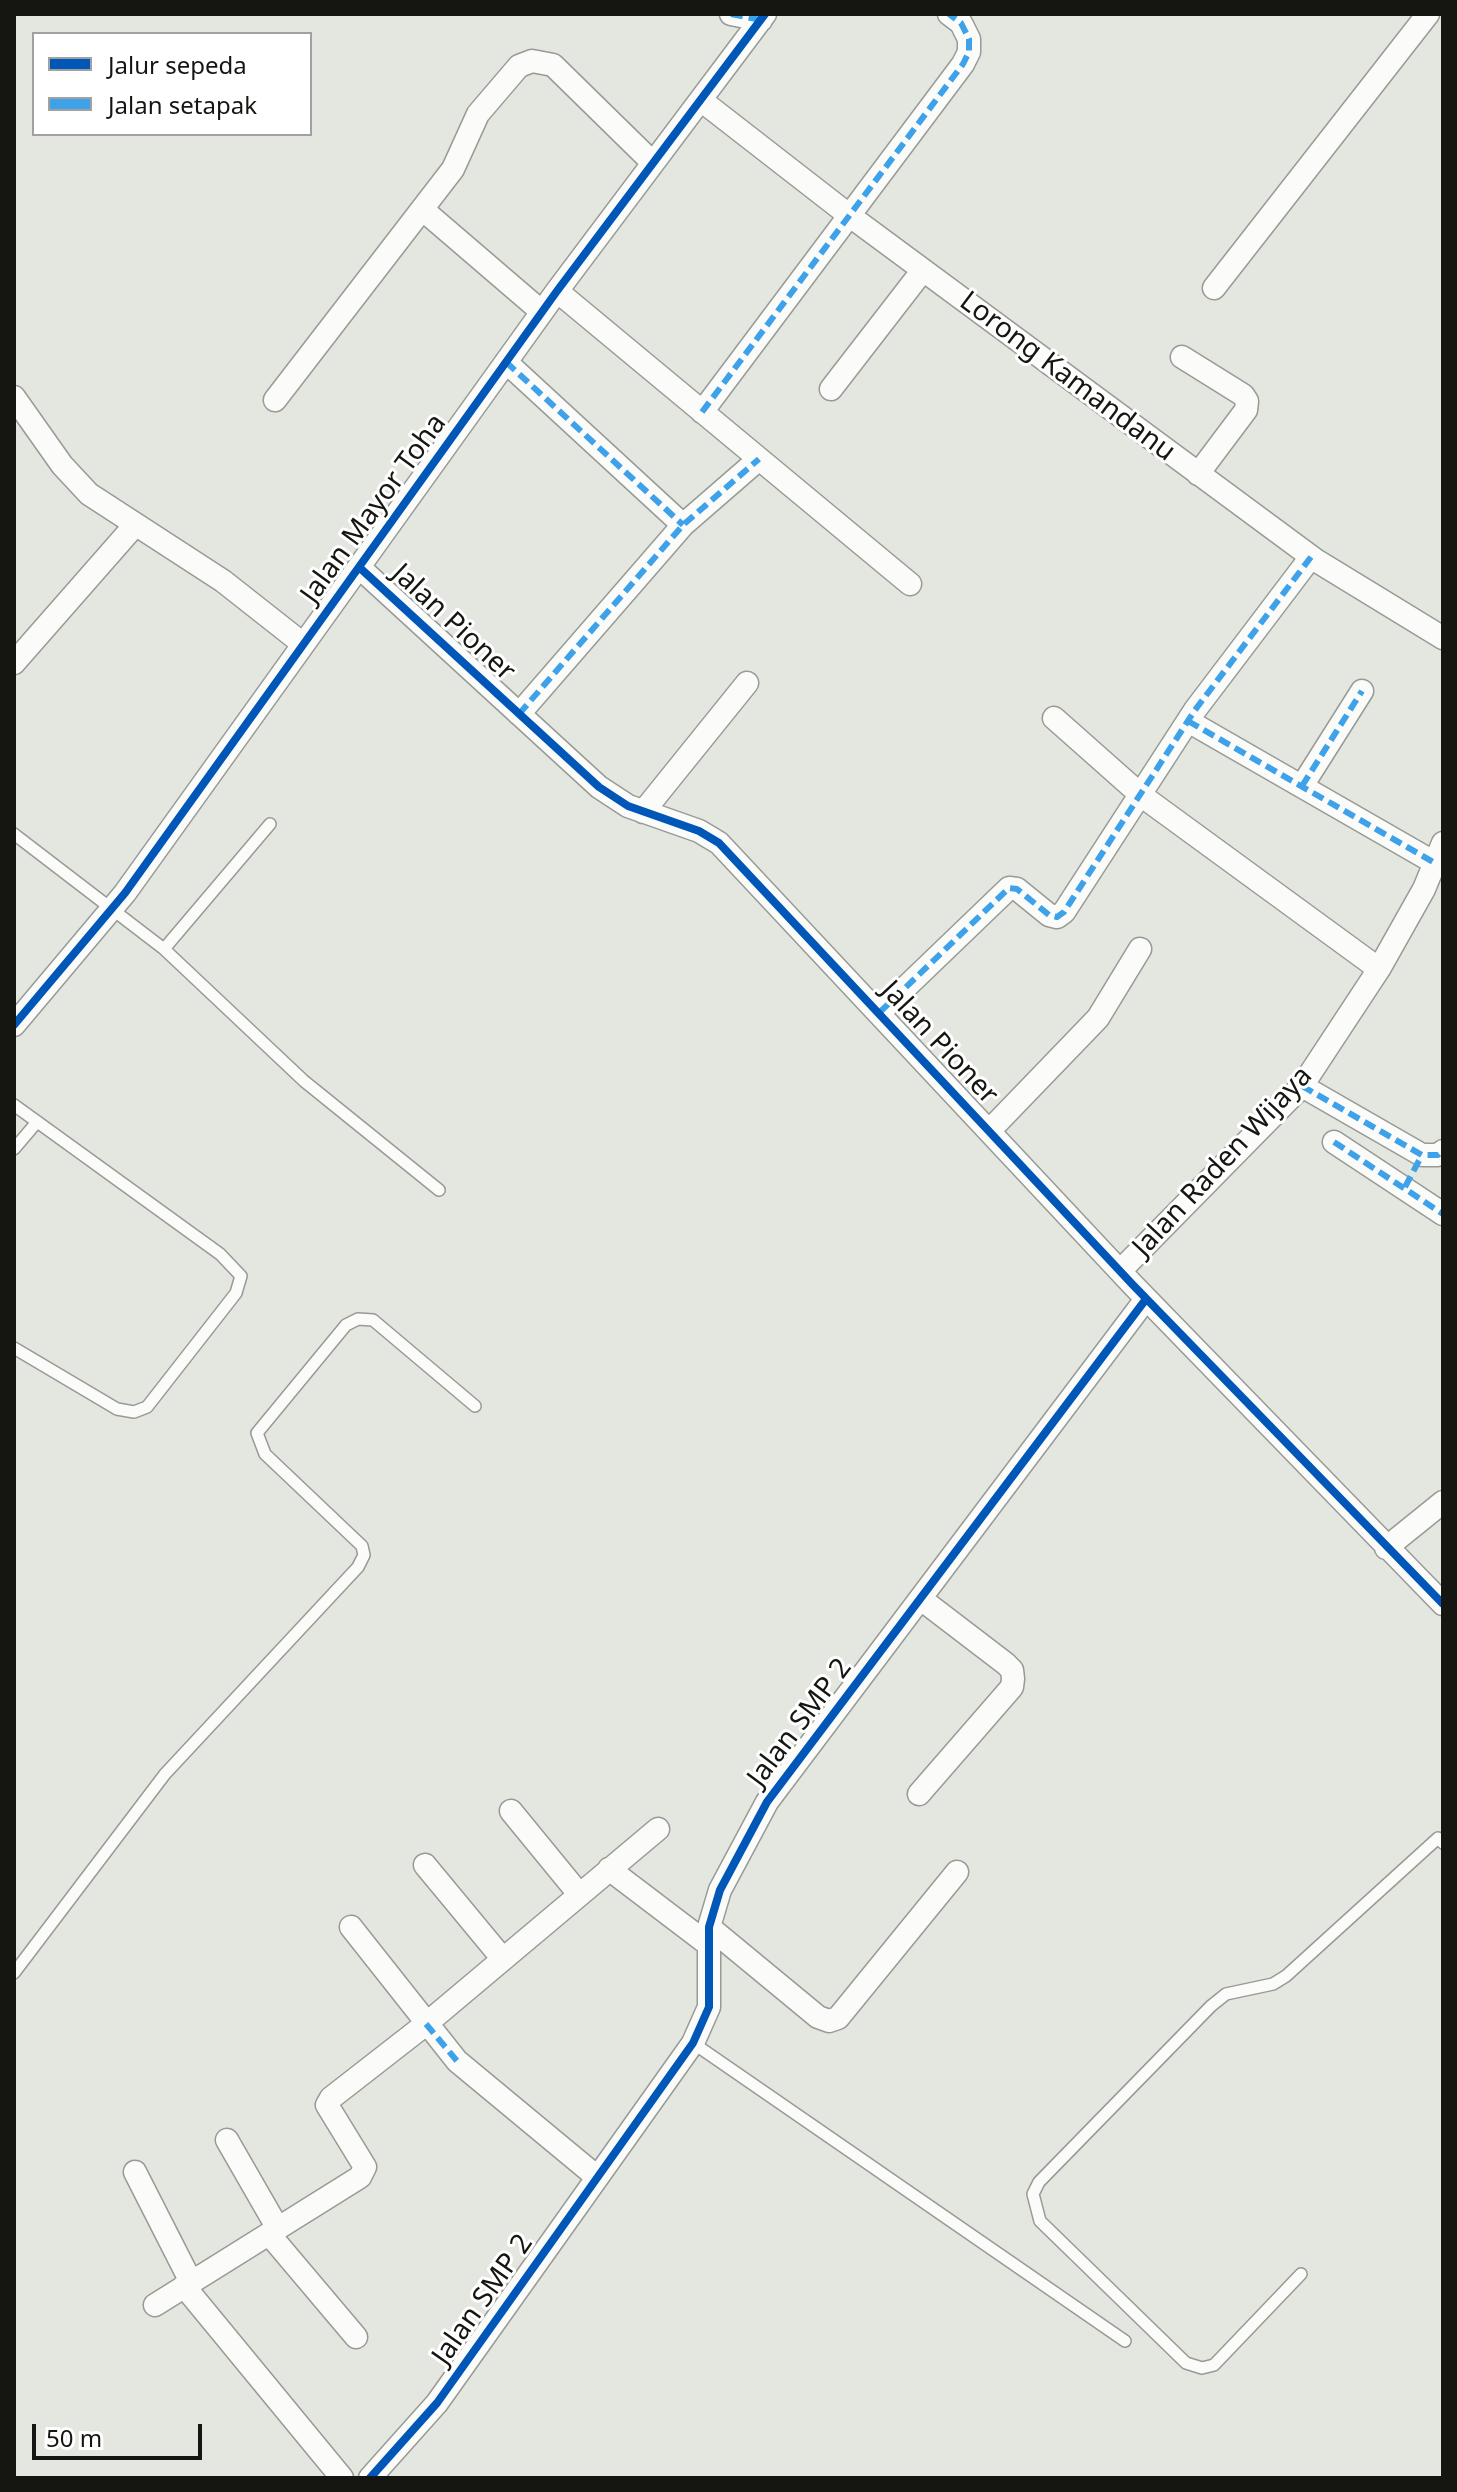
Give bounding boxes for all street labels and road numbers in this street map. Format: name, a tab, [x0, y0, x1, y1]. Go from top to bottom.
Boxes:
street label: Lorong Kamandanu	[953, 285, 1181, 469]
street label: Jalan Mayor Toha	[294, 408, 454, 610]
street label: Jalan Pioner	[384, 557, 522, 689]
street label: Jalan Pioner	[873, 974, 1005, 1112]
street label: Jalan Raden Wijaya	[1126, 1060, 1320, 1264]
street label: Jalan SMP 2	[741, 1652, 859, 1794]
street label: Jalan SMP 2	[426, 2228, 540, 2372]

